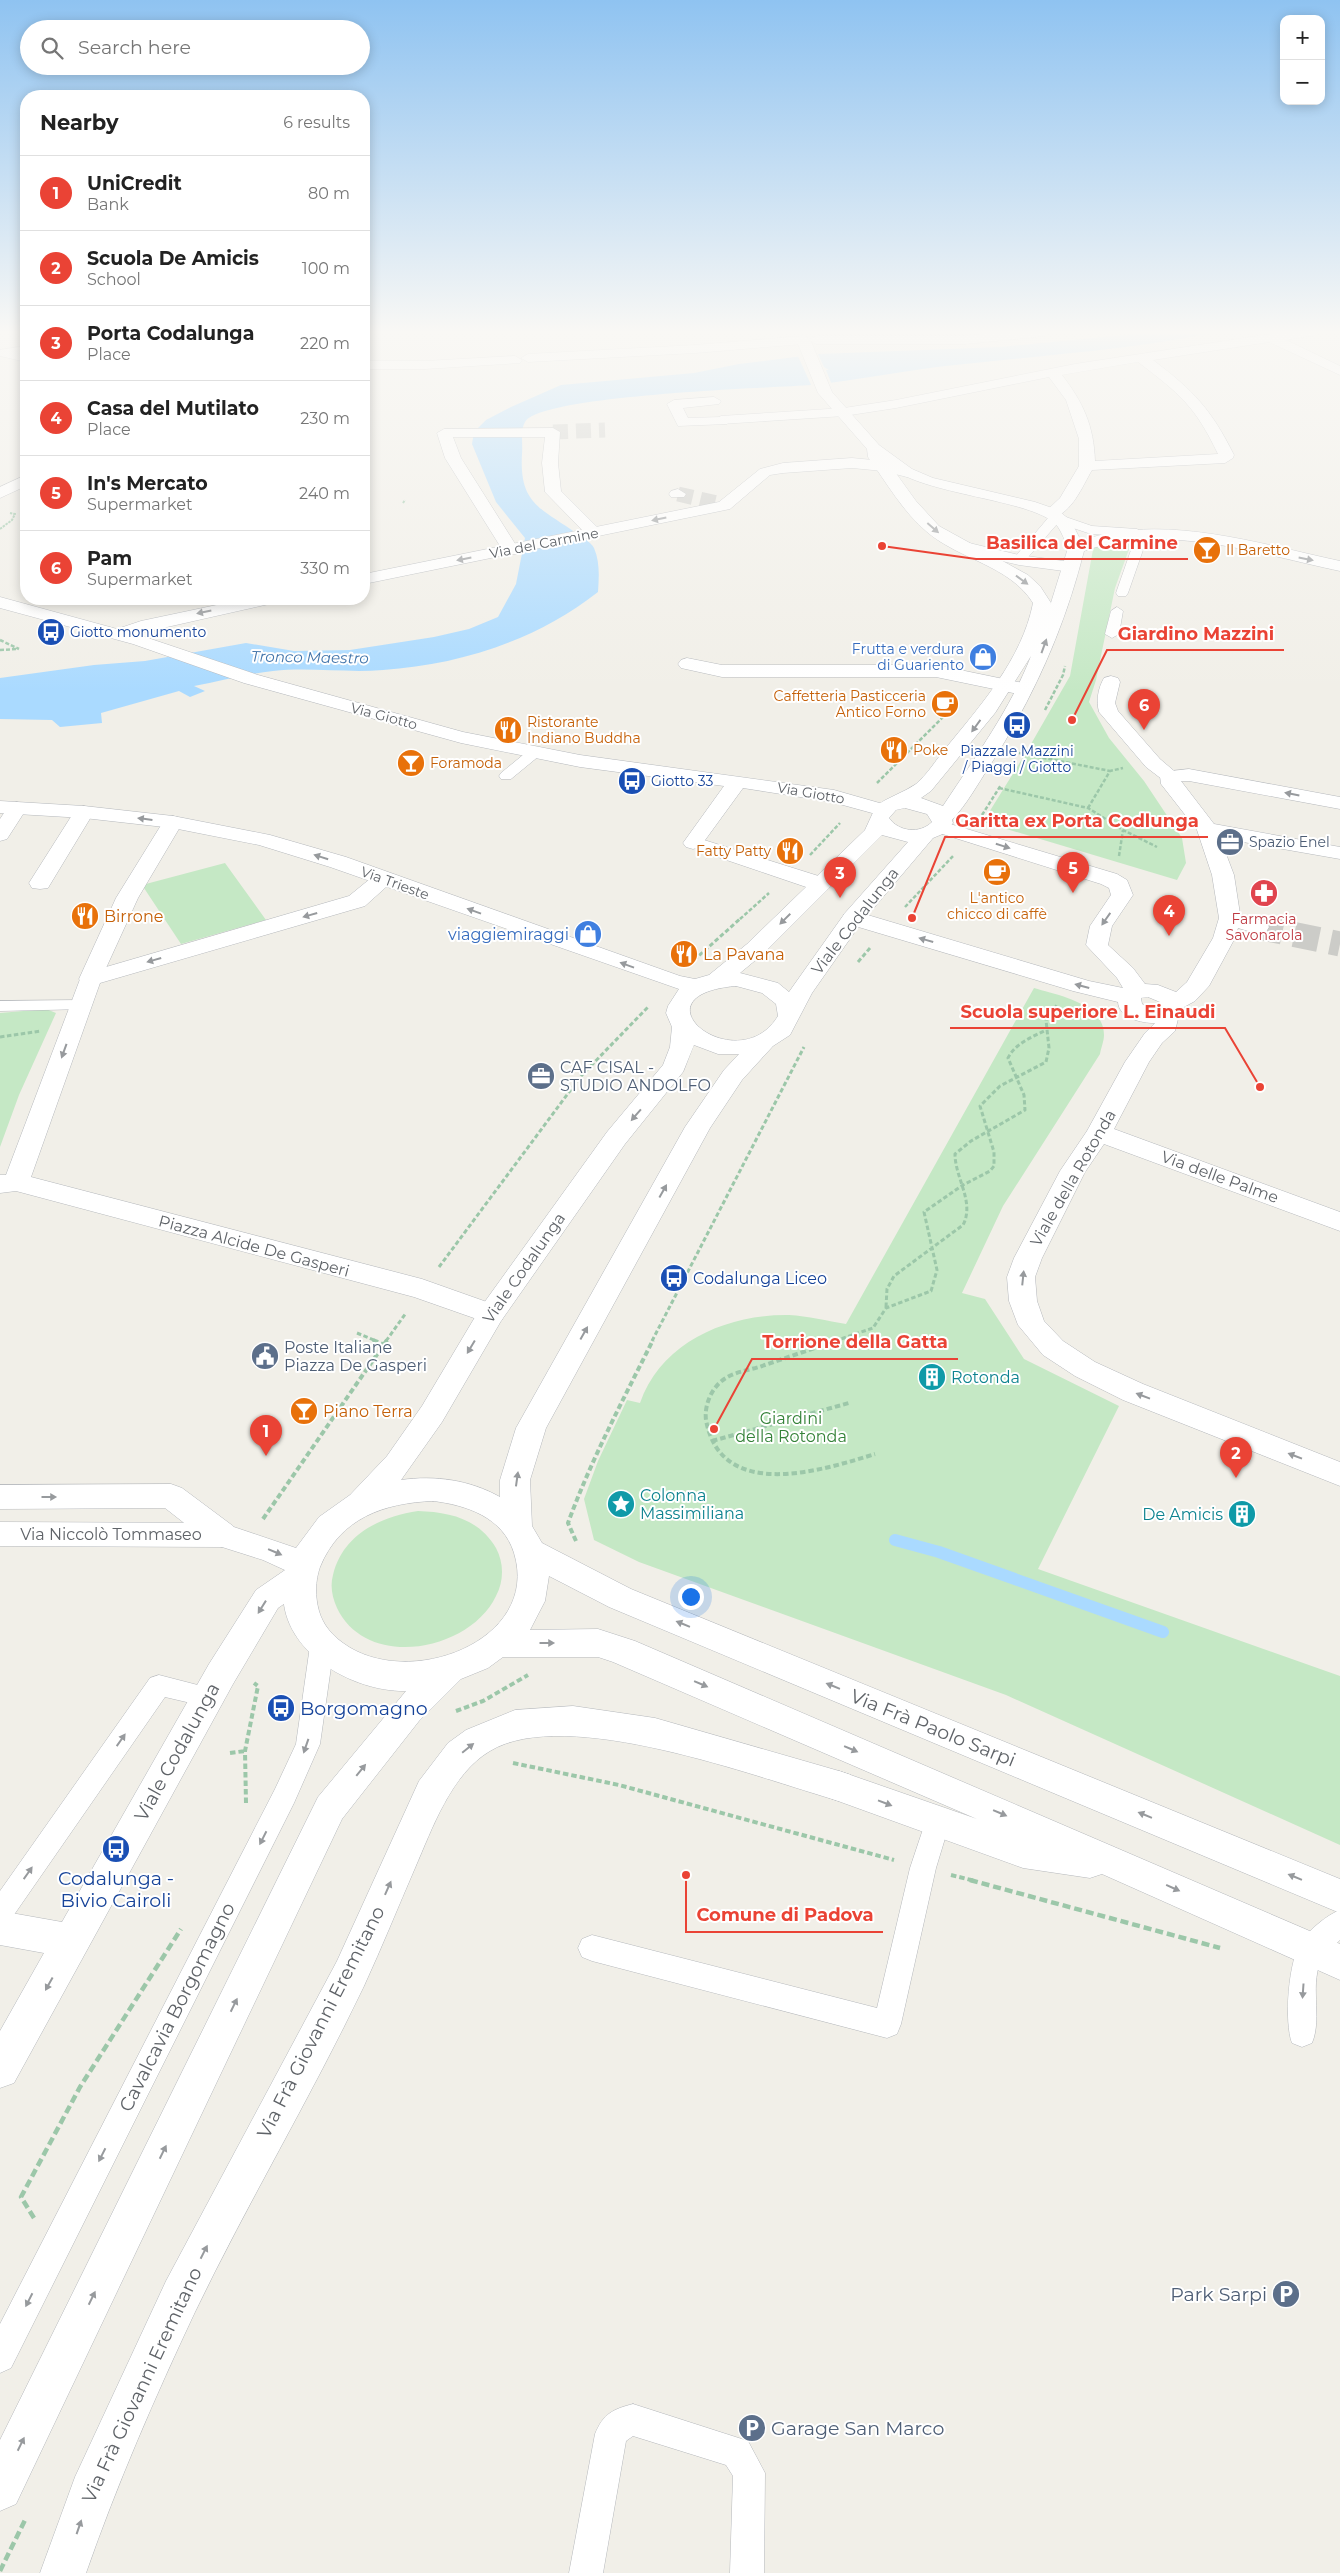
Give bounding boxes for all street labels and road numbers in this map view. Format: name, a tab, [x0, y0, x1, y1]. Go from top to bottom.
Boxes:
street label: Via del Carmine	[488, 524, 600, 562]
street label: Via Giotto	[349, 698, 420, 734]
street label: Via Giotto	[776, 778, 846, 808]
street label: Via Trieste	[358, 862, 432, 904]
street label: Viale Codalunga	[807, 864, 903, 978]
street label: Viale della Rotonda	[1026, 1106, 1120, 1250]
street label: Via delle Palme	[1159, 1147, 1281, 1207]
street label: Viale Codalunga	[479, 1209, 569, 1327]
street label: Piazza Alcide De Gasperi	[157, 1211, 351, 1281]
street label: Via Niccolò Tommaseo	[20, 1525, 202, 1544]
street label: Viale Codalunga	[129, 1679, 225, 1825]
street label: Via Frà Paolo Sarpi	[847, 1684, 1019, 1772]
street label: Cavalcavia Borgomagno	[114, 1899, 240, 2115]
street label: Via Frà Giovanni Eremitano	[252, 1902, 390, 2142]
street label: Via Frà Giovanni Eremitano	[77, 2263, 207, 2507]

